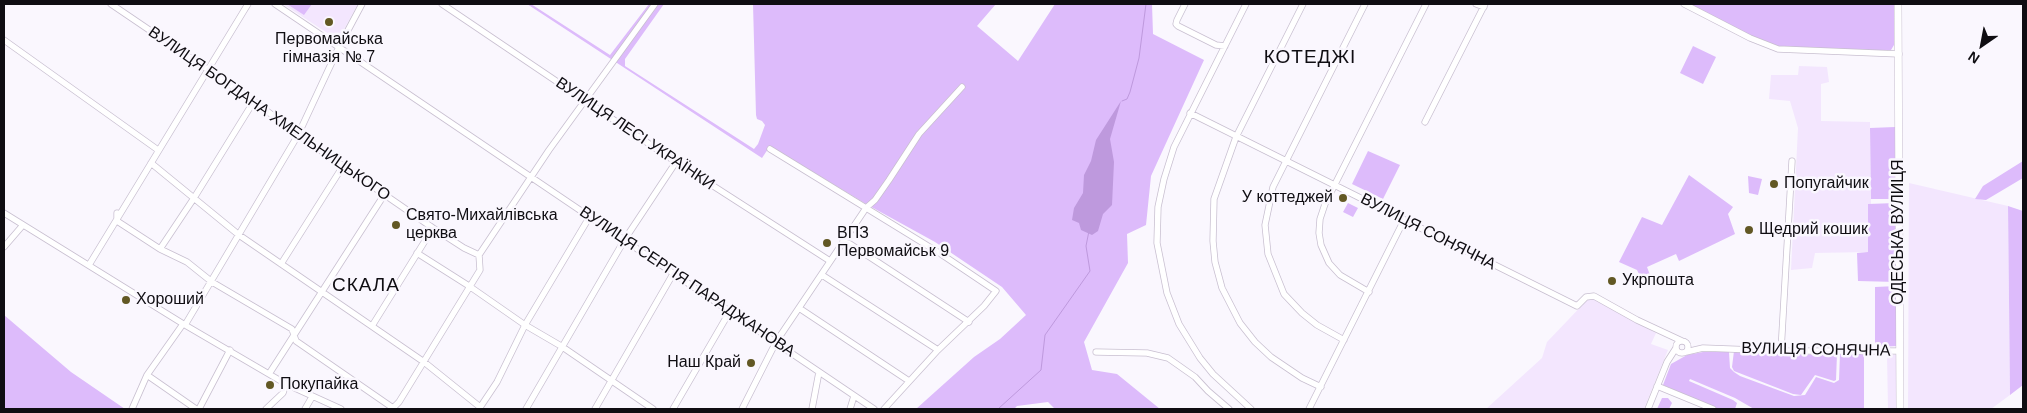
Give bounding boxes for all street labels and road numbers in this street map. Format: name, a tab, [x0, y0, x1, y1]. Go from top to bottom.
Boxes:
street label: ВУЛИЦЯ БОГДАНА ХМЕЛЬНИЦЬКОГО	[144, 23, 394, 205]
street label: ВУЛИЦЯ ЛЕСІ УКРАЇНКИ	[552, 74, 718, 194]
street label: ОДЕСЬКА ВУЛИЦЯ	[1889, 159, 1909, 305]
street label: ВУЛИЦЯ СОНЯЧНА	[1357, 190, 1499, 274]
street label: ВУЛИЦЯ СЕРГІЯ ПАРАДЖАНОВА	[576, 203, 798, 361]
street label: ВУЛИЦЯ СОНЯЧНА	[1741, 339, 1891, 361]

